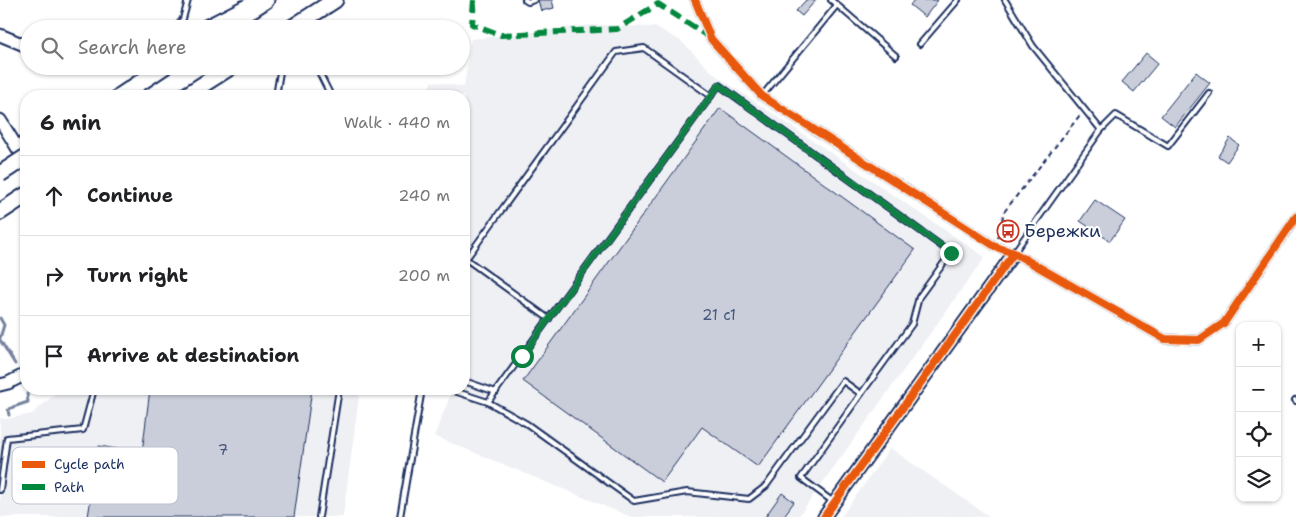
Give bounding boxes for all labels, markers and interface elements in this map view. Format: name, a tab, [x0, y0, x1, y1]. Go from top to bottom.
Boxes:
search box	[20, 20, 470, 75]
icon: search	[38, 34, 66, 62]
text: Search here	[78, 35, 187, 60]
text: 6 min	[40, 109, 101, 137]
text: Walk · 440 m	[344, 112, 450, 133]
icon: ahead	[40, 182, 68, 210]
text: Continue	[87, 183, 173, 208]
text: 240 m	[398, 185, 450, 206]
bus stop icon: Бережки	[996, 219, 1020, 243]
place label: Бережки	[1024, 219, 1101, 243]
route end	[940, 242, 963, 265]
icon: right	[40, 262, 68, 290]
text: Turn right	[87, 263, 188, 288]
text: 200 m	[398, 265, 450, 286]
house number: 21 с1	[702, 305, 736, 325]
map controls	[1236, 322, 1281, 502]
button: +	[1236, 322, 1281, 367]
icon: arrive	[40, 342, 68, 370]
text: Arrive at destination	[87, 343, 299, 368]
route start	[511, 345, 534, 368]
button: −	[1236, 367, 1281, 412]
button: locate	[1236, 412, 1281, 457]
house number: 7	[218, 440, 228, 460]
legend	[12, 447, 178, 504]
text: Cycle path	[54, 455, 125, 473]
button: layers	[1236, 457, 1281, 502]
text: Path	[54, 478, 85, 496]

